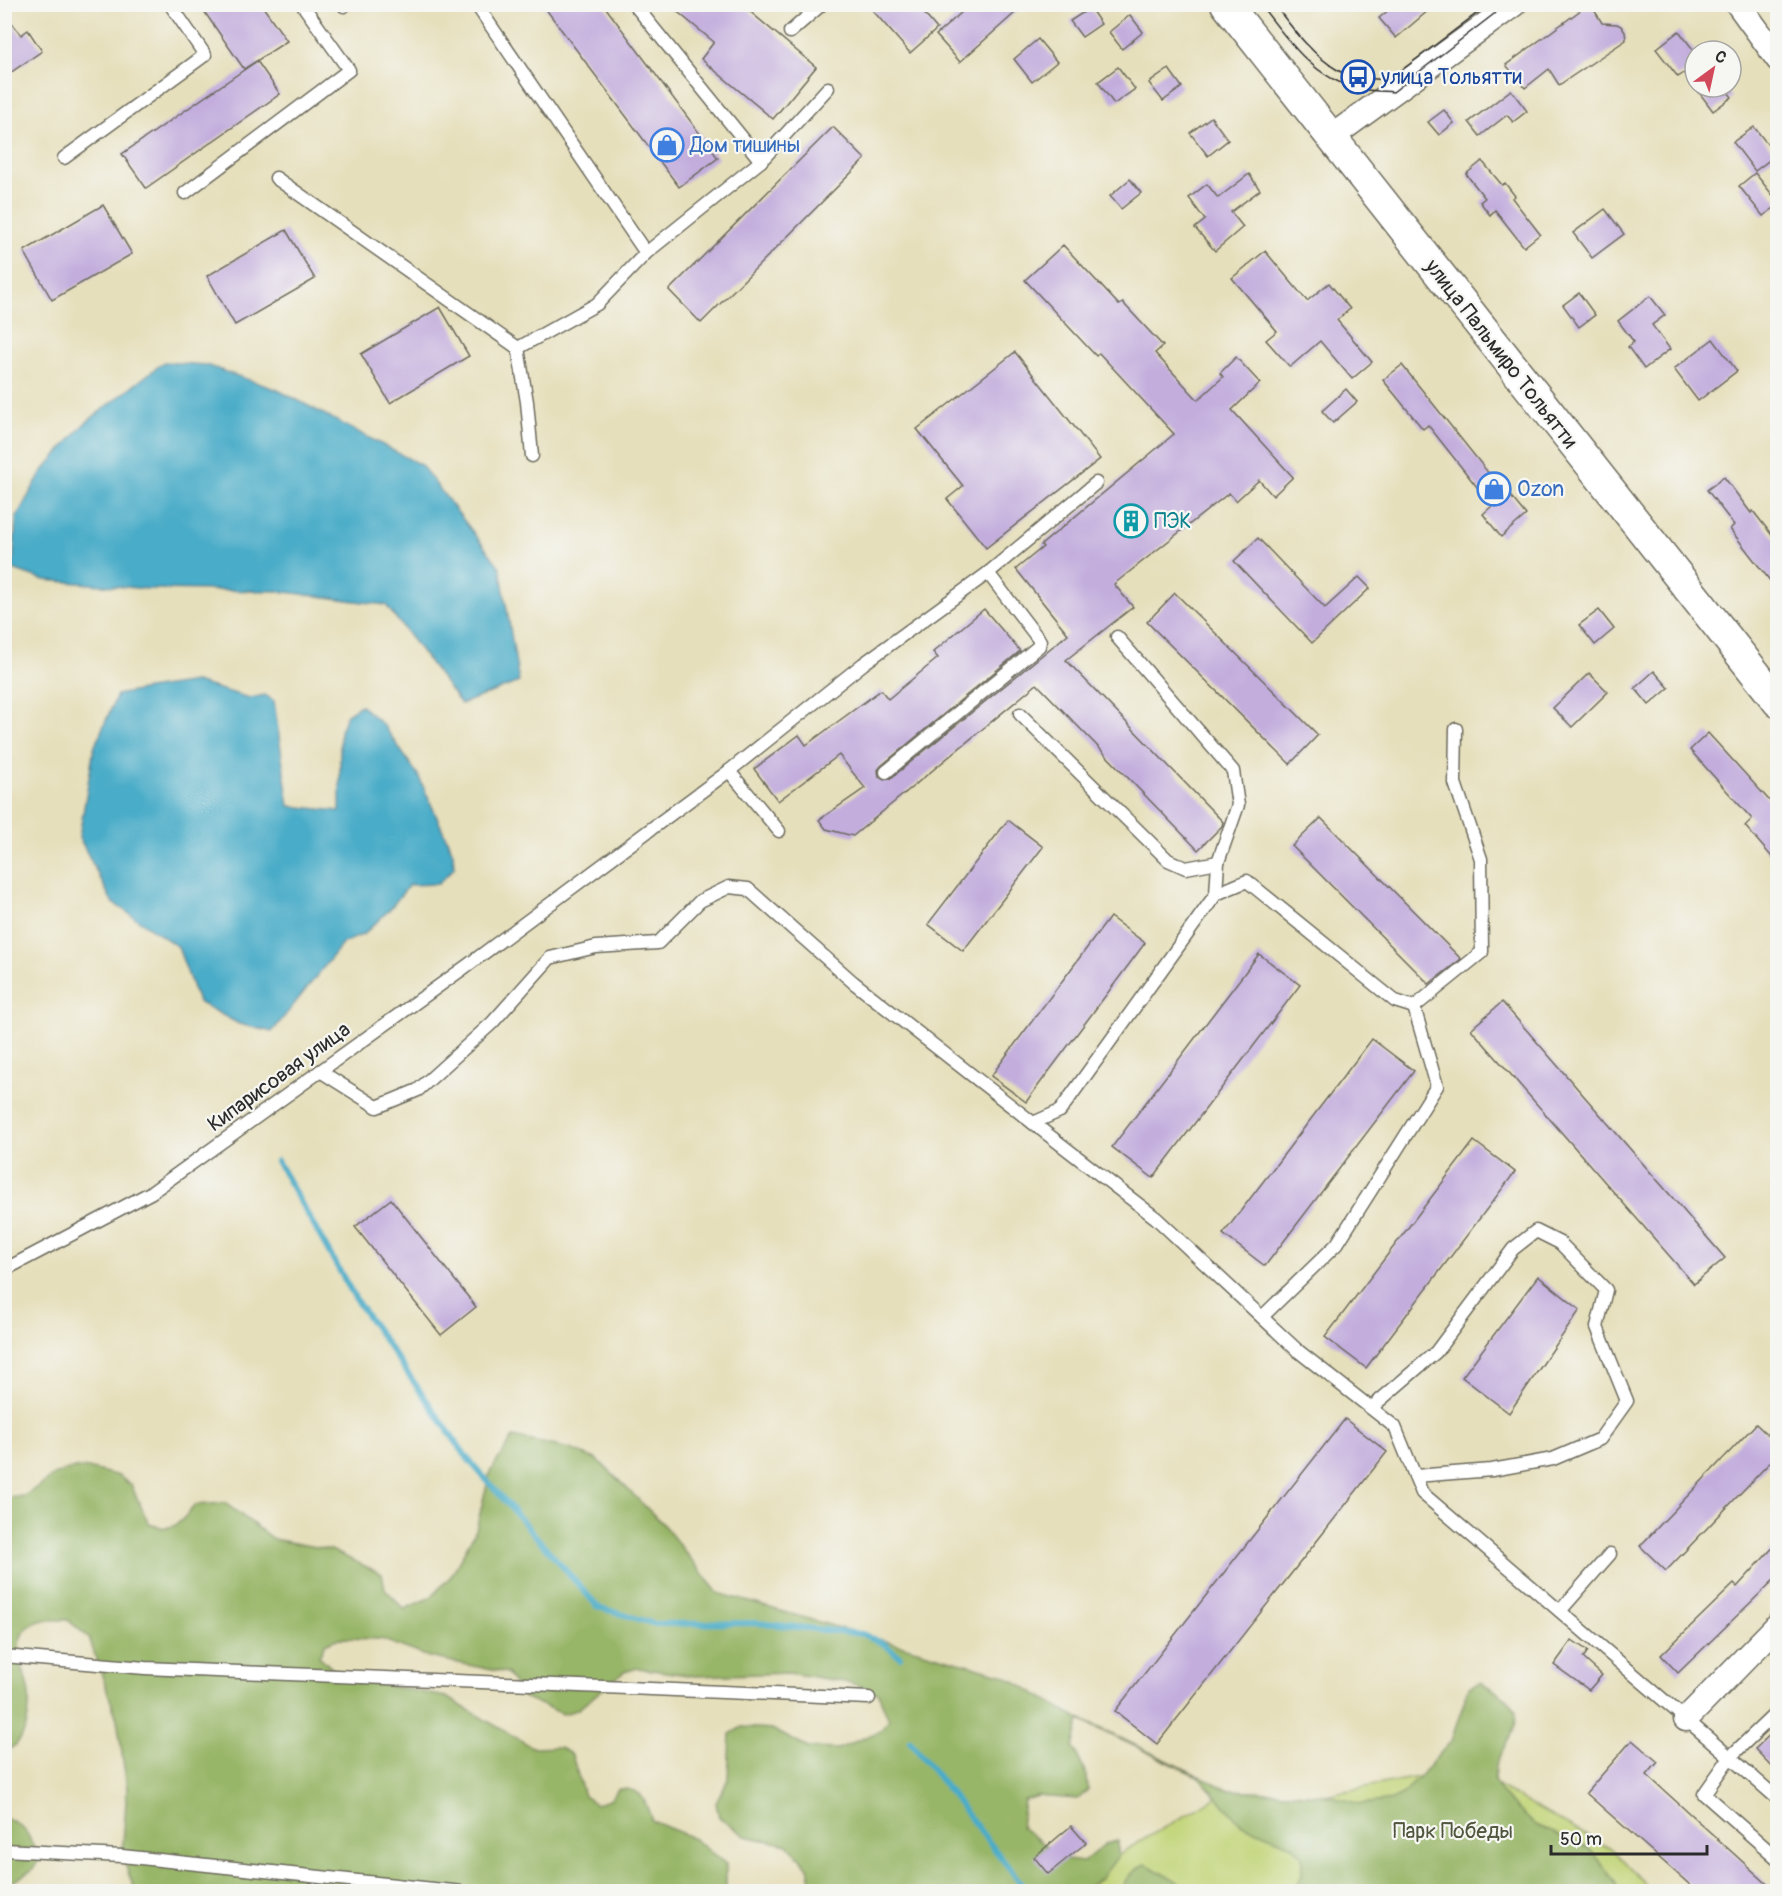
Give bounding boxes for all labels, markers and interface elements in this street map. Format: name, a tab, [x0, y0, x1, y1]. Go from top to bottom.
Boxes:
north arrow	[1683, 39, 1743, 99]
text: С	[1711, 46, 1730, 68]
bus stop icon: улица Тольятти	[1340, 59, 1376, 95]
place label: улица Тольятти	[1380, 64, 1522, 91]
shop icon: Дом тишины	[649, 127, 685, 163]
place label: Дом тишины	[689, 132, 800, 159]
street label: улица Пальмиро Тольятти	[1418, 253, 1583, 454]
shop icon: Ozon	[1476, 471, 1512, 507]
place label: Ozon	[1517, 476, 1564, 503]
building icon: ПЭК	[1113, 503, 1149, 539]
place label: ПЭК	[1154, 508, 1191, 535]
street label: Кипарисовая улица	[202, 1016, 356, 1138]
park label: Парк Победы	[1393, 1818, 1513, 1845]
scale bar	[1551, 1818, 1707, 1856]
text: 50 m	[1560, 1828, 1602, 1851]

